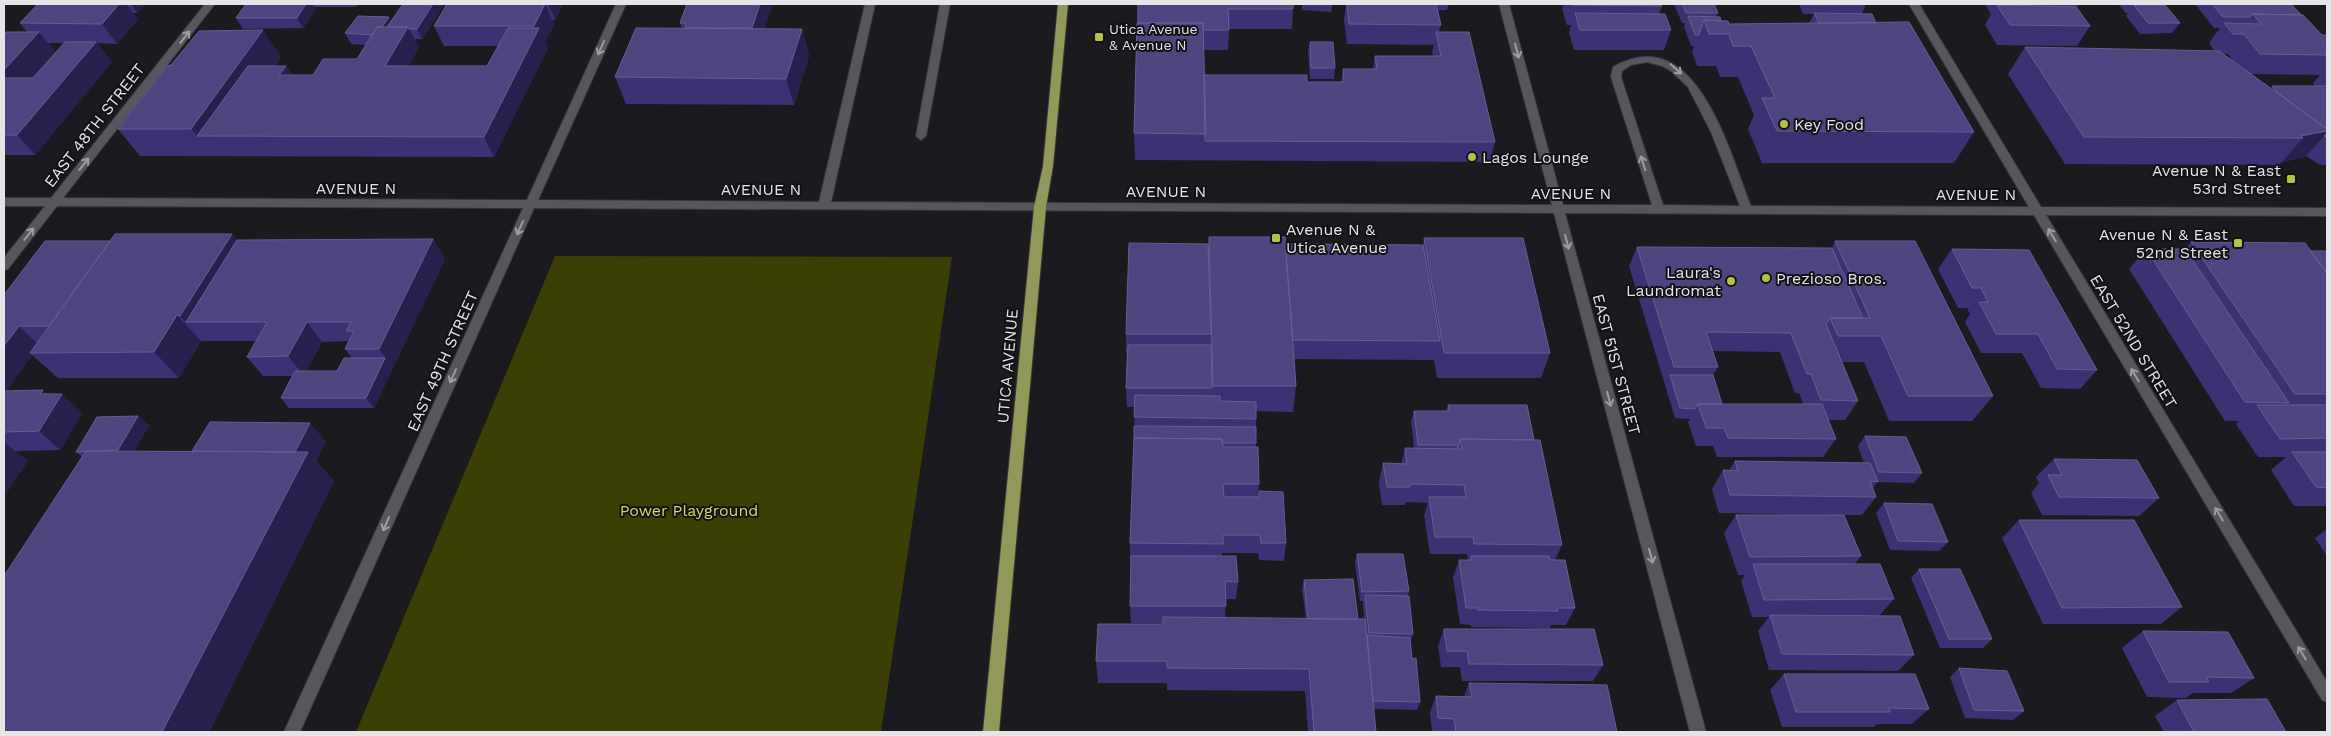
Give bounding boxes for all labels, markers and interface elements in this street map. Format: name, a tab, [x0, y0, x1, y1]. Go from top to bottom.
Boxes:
place label: Utica Avenue & Avenue N	[1109, 21, 1198, 53]
one-way arrow	[179, 30, 190, 43]
marker: Utica Avenue & Avenue N	[1093, 31, 1105, 43]
one-way arrow	[596, 40, 605, 55]
one-way arrow	[1512, 42, 1522, 58]
street label: EAST 48TH STREET	[40, 59, 149, 191]
one-way arrow	[1670, 64, 1683, 75]
place label: Key Food	[1794, 115, 1864, 134]
marker: Key Food	[1778, 118, 1790, 130]
place label: Lagos Lounge	[1482, 148, 1589, 167]
marker: Lagos Lounge	[1466, 151, 1478, 163]
one-way arrow	[1638, 155, 1648, 171]
one-way arrow	[79, 157, 89, 171]
place label: Avenue N & East 53rd Street	[2152, 161, 2281, 198]
marker: Avenue N & East 53rd Street	[2285, 173, 2297, 185]
street label: AVENUE N	[316, 179, 396, 198]
street label: AVENUE N	[721, 180, 801, 199]
street label: AVENUE N	[1126, 182, 1206, 201]
street label: AVENUE N	[1531, 184, 1611, 203]
street label: AVENUE N	[1936, 185, 2016, 204]
one-way arrow	[515, 220, 524, 235]
place label: Avenue N & Utica Avenue	[1286, 220, 1387, 257]
place label: Avenue N & East 52nd Street	[2099, 225, 2228, 262]
one-way arrow	[23, 228, 34, 241]
one-way arrow	[2046, 229, 2056, 243]
marker: Avenue N & Utica Avenue	[1270, 232, 1282, 244]
one-way arrow	[1563, 233, 1573, 249]
marker: Avenue N & East 52nd Street	[2232, 237, 2244, 249]
place label: Laura's Laundromat	[1626, 263, 1721, 300]
place label: Prezioso Bros.	[1776, 269, 1886, 288]
street label: EAST 52ND STREET	[2086, 271, 2181, 412]
marker: Prezioso Bros.	[1760, 272, 1772, 284]
marker: Laura's Laundromat	[1725, 275, 1737, 287]
street label: EAST 49TH STREET	[403, 288, 482, 434]
street label: EAST 51ST STREET	[1589, 292, 1645, 437]
street label: UTICA AVENUE	[993, 308, 1022, 424]
one-way arrow	[448, 368, 457, 383]
one-way arrow	[2130, 368, 2140, 382]
one-way arrow	[1605, 390, 1614, 406]
park label: Power Playground	[620, 501, 758, 520]
one-way arrow	[2213, 507, 2223, 521]
one-way arrow	[380, 516, 390, 531]
one-way arrow	[1647, 547, 1656, 563]
one-way arrow	[2297, 647, 2307, 661]

